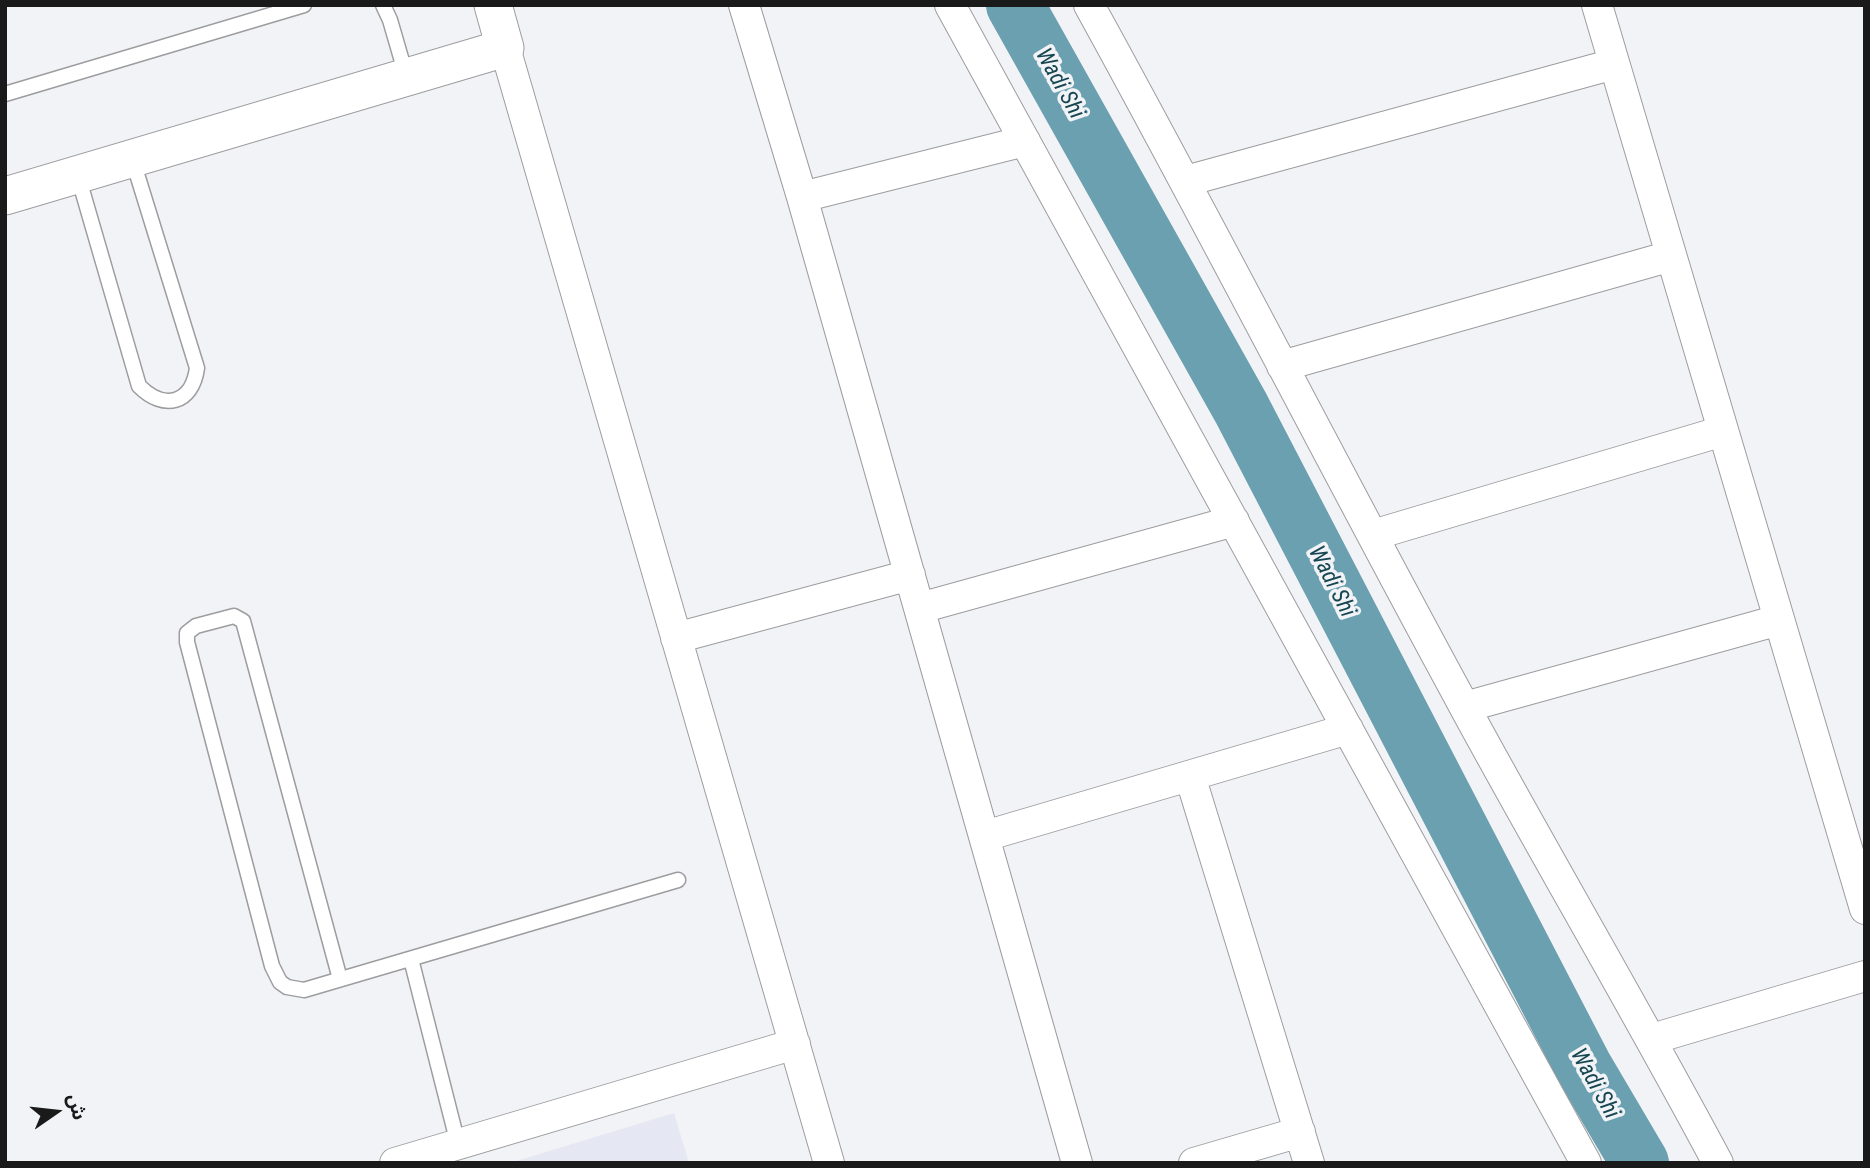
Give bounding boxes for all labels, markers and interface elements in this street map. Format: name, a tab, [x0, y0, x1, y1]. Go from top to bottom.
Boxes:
water label: Wadi Shi	[1028, 44, 1090, 124]
water label: Wadi Shi	[1301, 542, 1361, 622]
water label: Wadi Shi	[1563, 1044, 1625, 1124]
north arrow	[21, 1077, 91, 1147]
text: ش	[63, 1091, 91, 1122]

